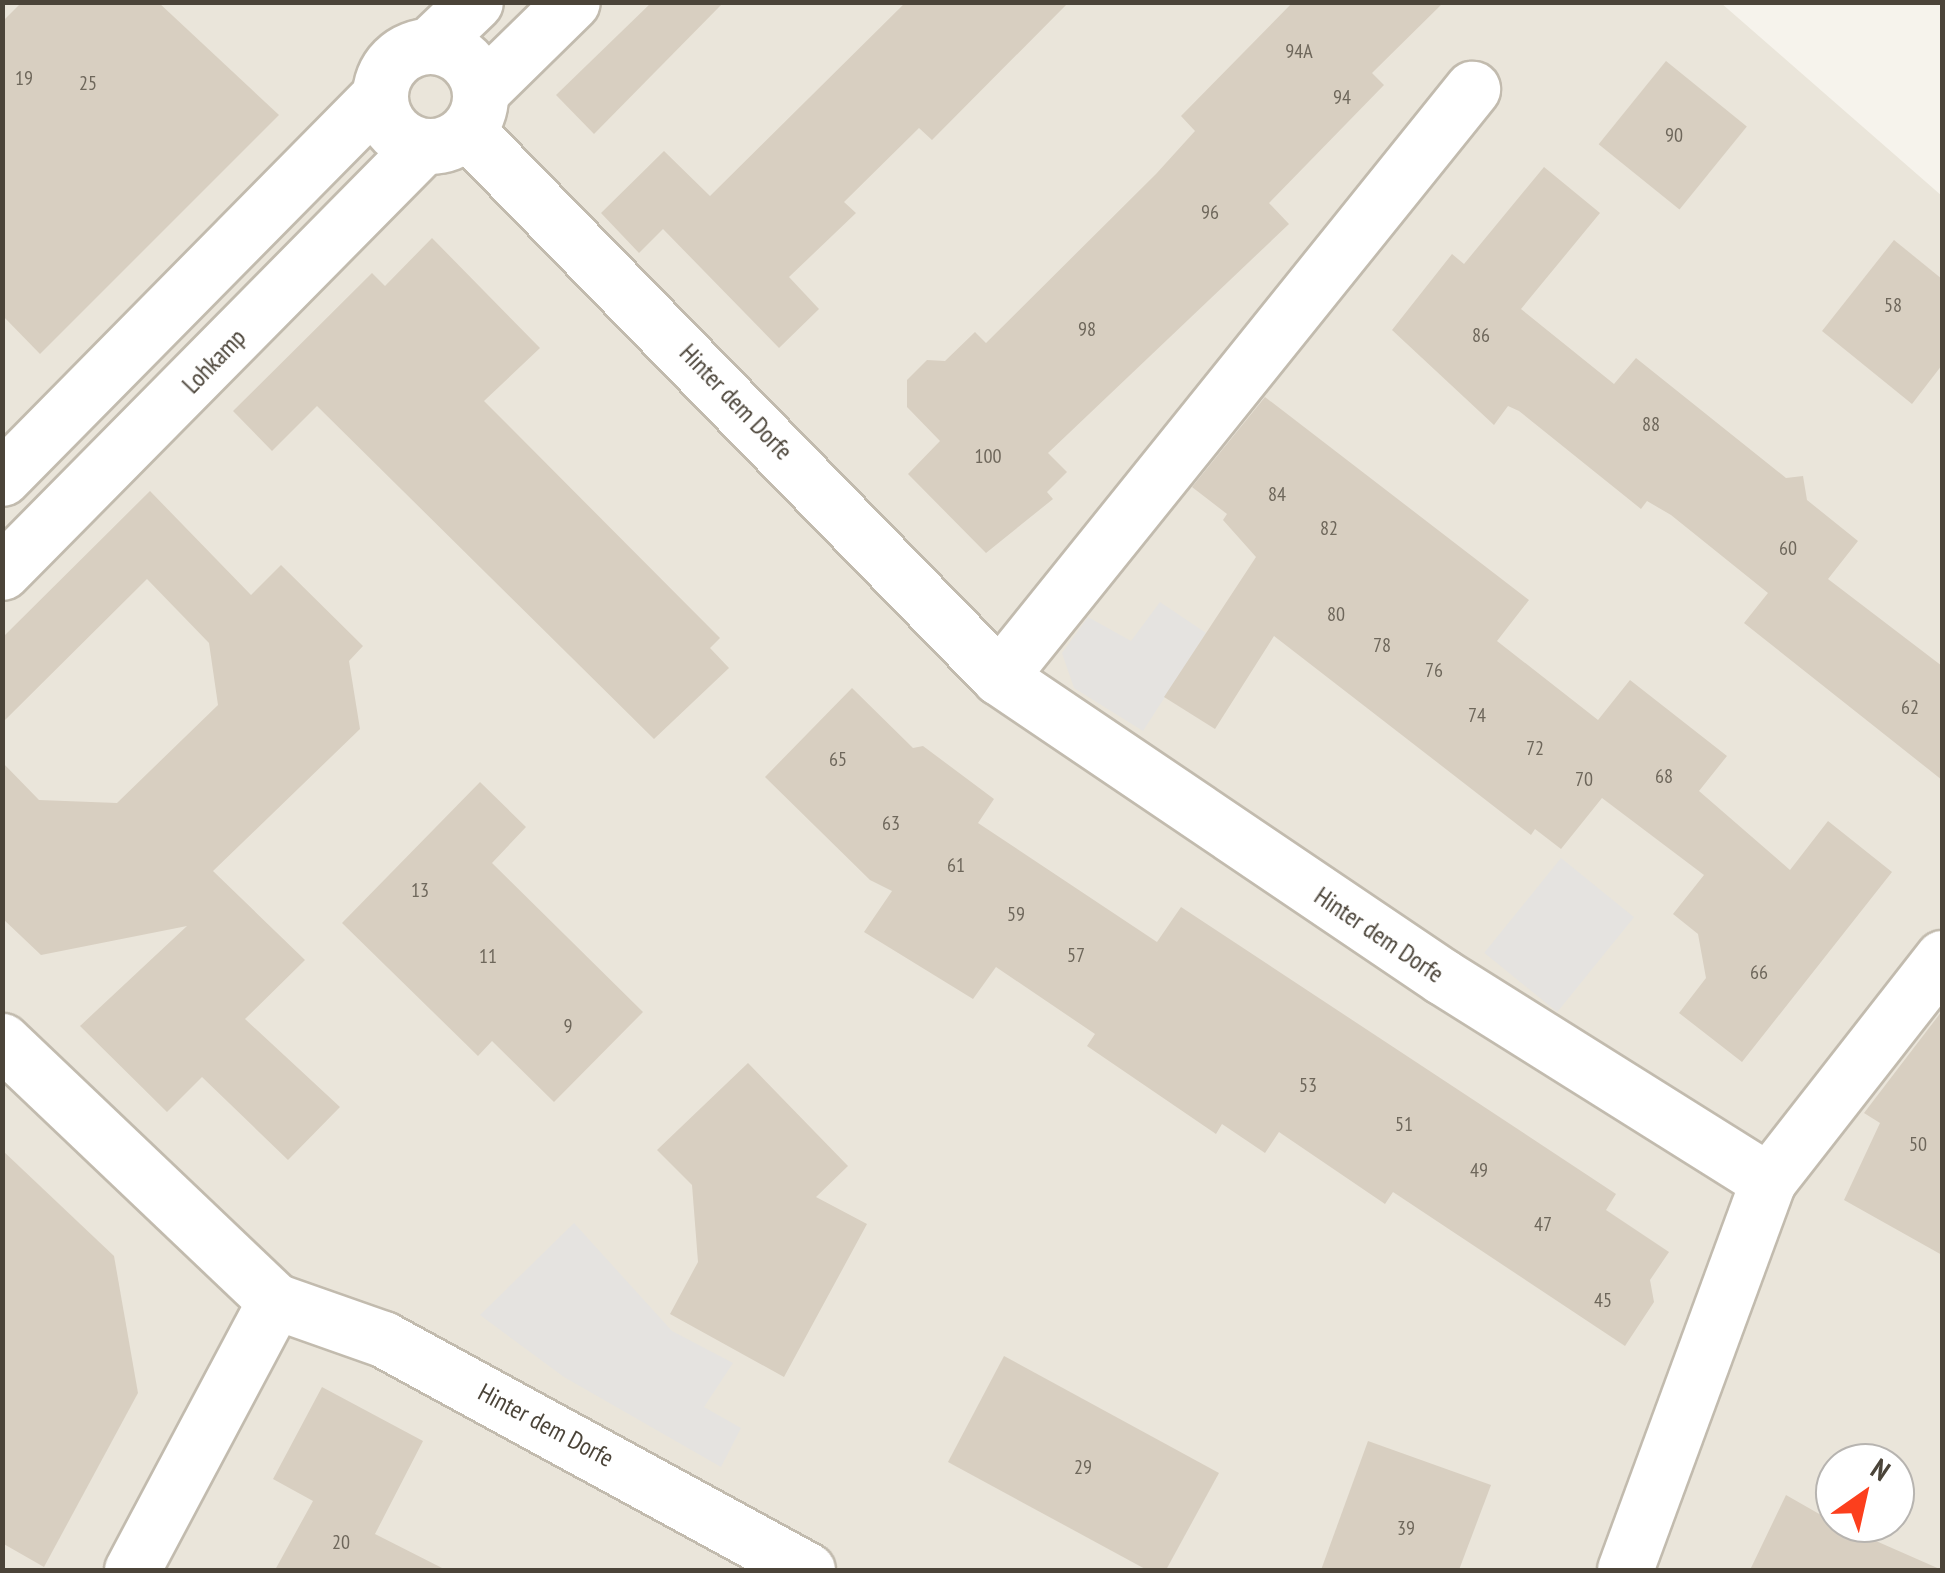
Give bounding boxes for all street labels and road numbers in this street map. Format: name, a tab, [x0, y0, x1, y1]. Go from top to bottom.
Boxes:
street label: Lohkamp	[176, 323, 252, 399]
street label: Hinter dem Dorfe	[673, 338, 799, 466]
street label: Hinter dem Dorfe	[1309, 881, 1449, 989]
street label: Hinter dem Dorfe	[473, 1377, 619, 1473]

